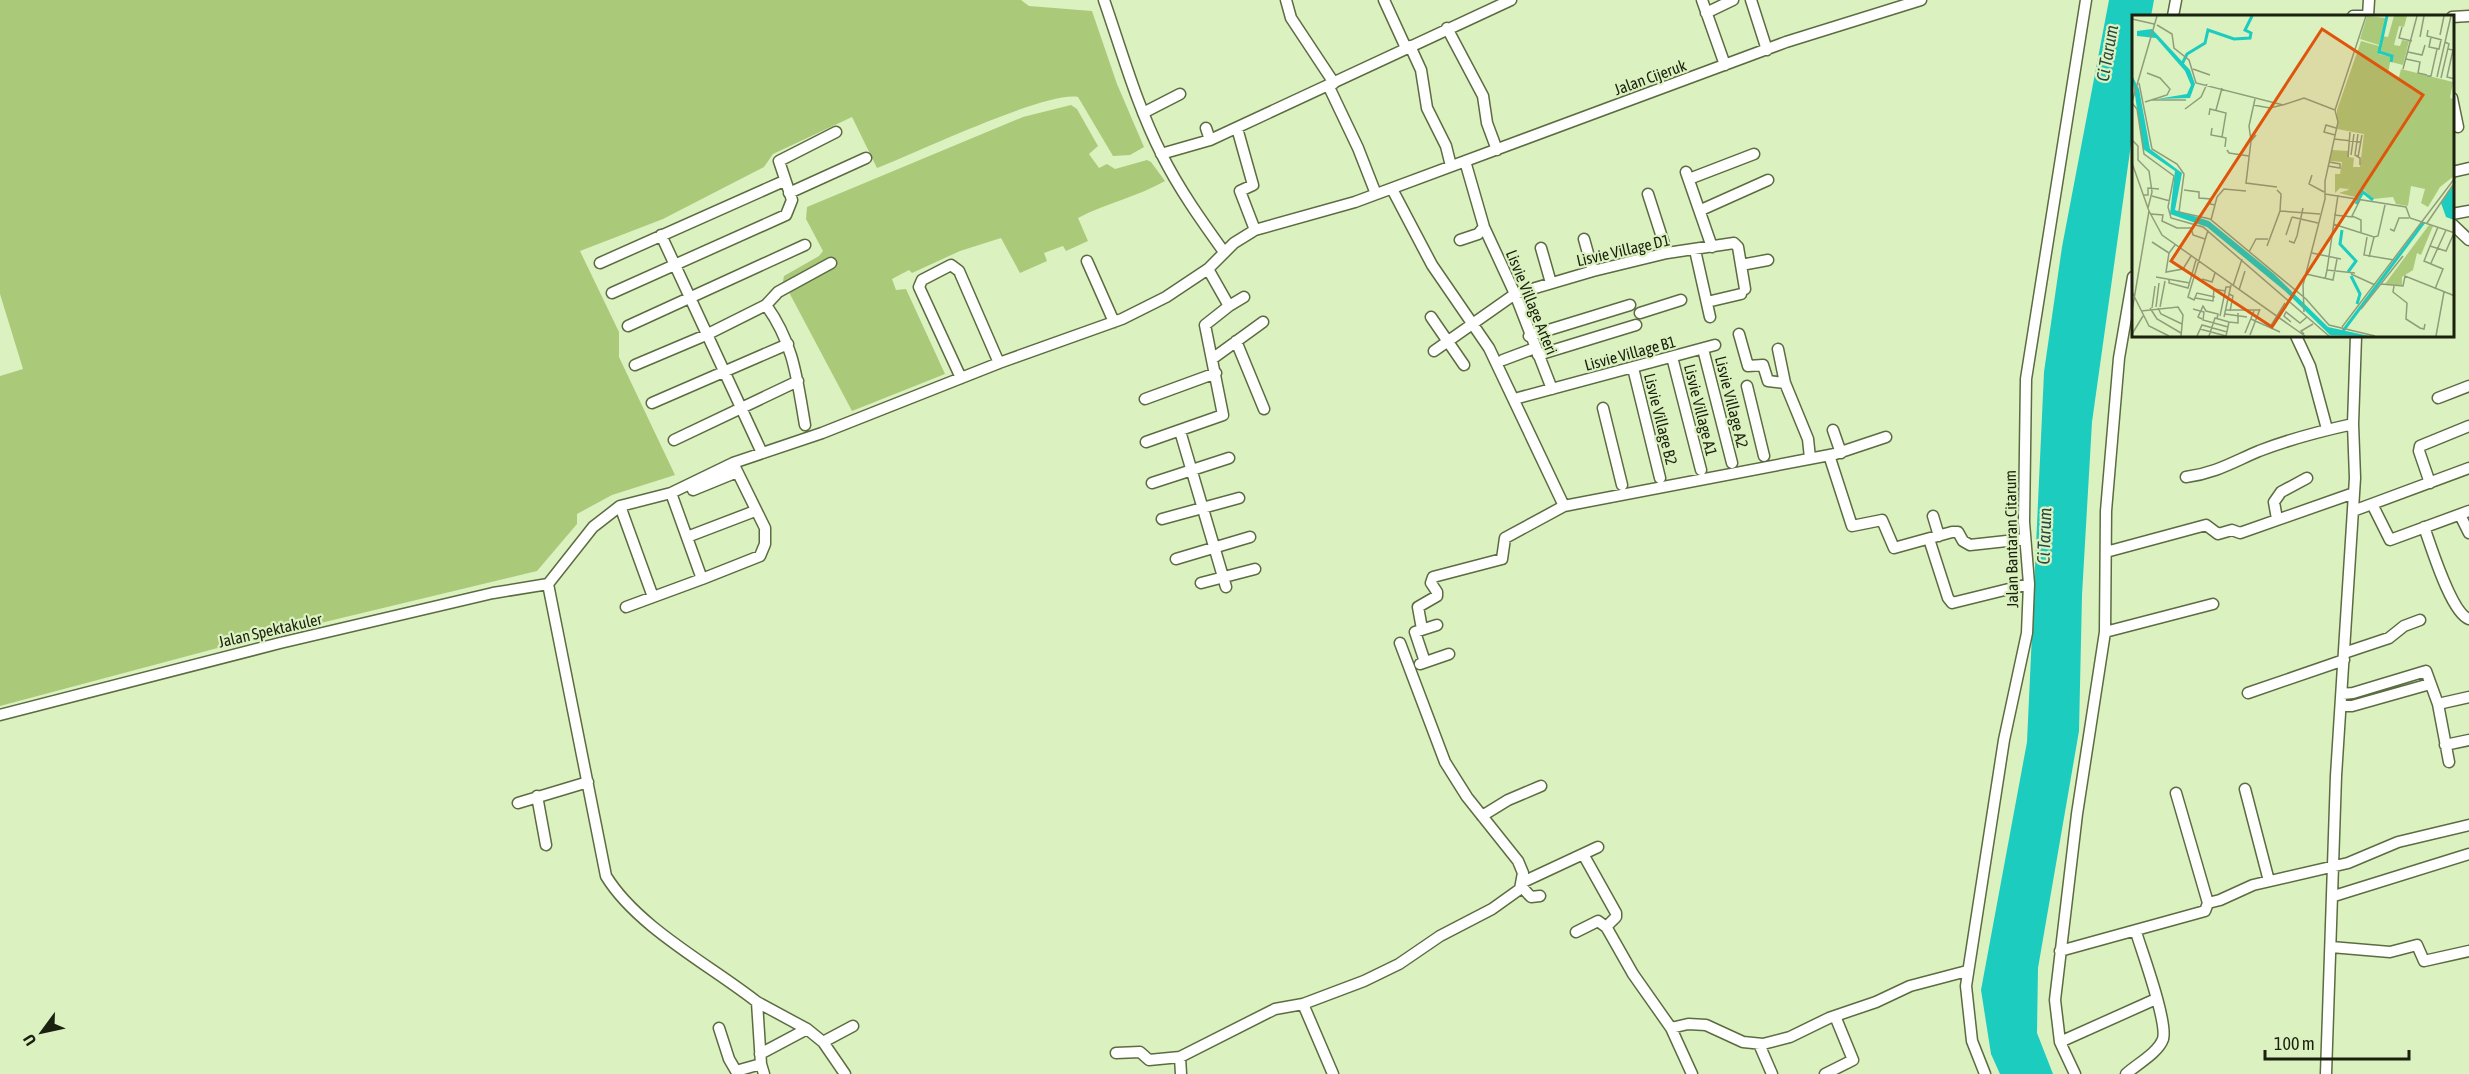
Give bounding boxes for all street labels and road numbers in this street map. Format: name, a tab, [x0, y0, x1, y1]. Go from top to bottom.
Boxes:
street label: Jalan Cijeruk	[1611, 56, 1689, 99]
street label: Lisvie Village D1	[1575, 231, 1672, 270]
street label: Lisvie Village Arteri	[1502, 247, 1561, 357]
street label: Lisvie Village B1	[1582, 332, 1678, 375]
street label: Lisvie Village A2	[1711, 354, 1752, 450]
street label: Lisvie Village A1	[1680, 362, 1721, 458]
street label: Lisvie Village B2	[1640, 371, 1681, 467]
street label: Jalan Bantaran Citarum	[2001, 470, 2021, 608]
street label: Jalan Spektakuler	[216, 609, 324, 652]

